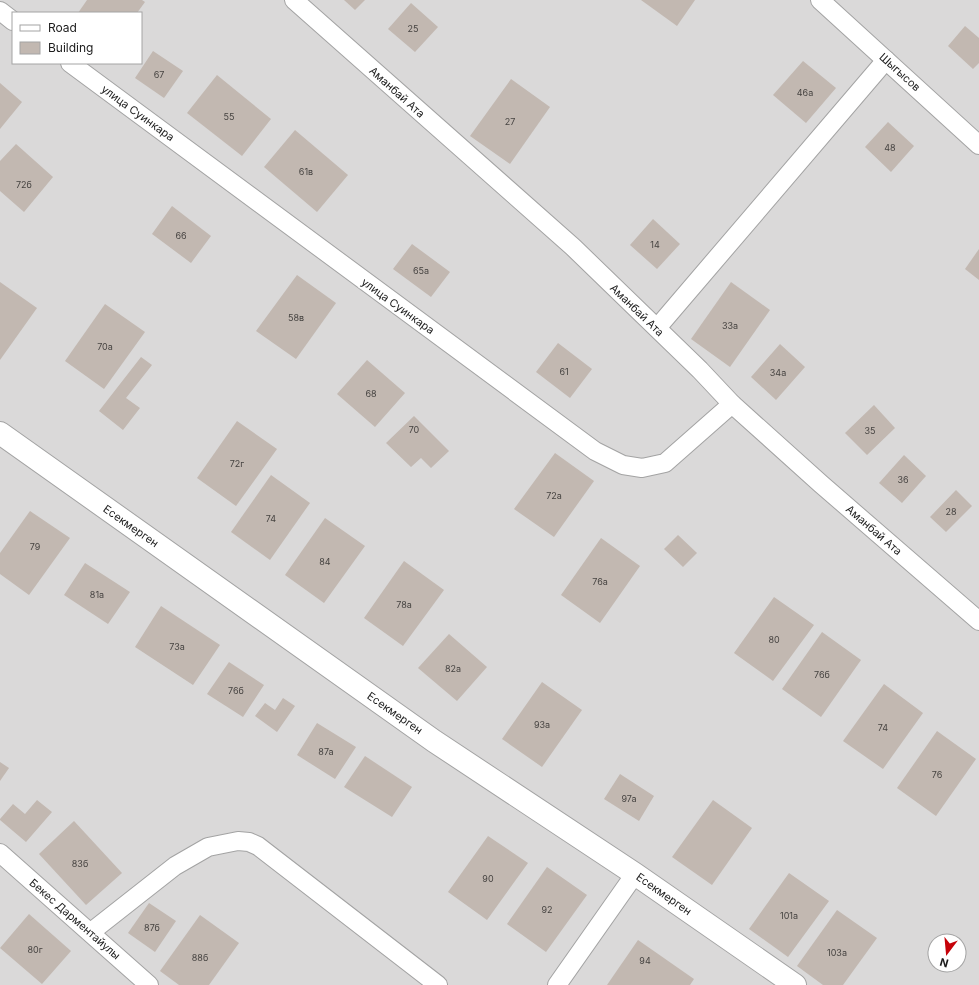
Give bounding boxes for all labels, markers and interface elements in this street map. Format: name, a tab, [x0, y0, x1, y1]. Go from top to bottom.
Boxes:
legend	[12, 12, 142, 64]
text: Road	[48, 20, 77, 35]
house number: 25	[408, 23, 418, 34]
text: Building	[48, 40, 93, 55]
street label: Шыгысов	[876, 50, 924, 94]
street label: Аманбай Ата	[366, 63, 428, 121]
house number: 67	[154, 69, 164, 80]
street label: улица Суинкара	[99, 82, 177, 144]
house number: 46а	[797, 87, 813, 98]
house number: 55	[224, 111, 234, 122]
house number: 27	[505, 116, 515, 127]
house number: 48	[884, 142, 896, 153]
house number: 61в	[299, 166, 313, 177]
house number: 72б	[16, 179, 32, 190]
house number: 66	[175, 230, 187, 241]
house number: 14	[650, 239, 660, 250]
house number: 65а	[413, 265, 429, 276]
street label: улица Суинкара	[359, 275, 437, 337]
street label: Аманбай Ата	[607, 281, 667, 339]
house number: 58в	[288, 312, 304, 323]
house number: 33а	[722, 320, 738, 331]
house number: 70а	[97, 341, 113, 352]
house number: 61	[559, 366, 569, 377]
house number: 34а	[770, 367, 786, 378]
house number: 68	[365, 388, 377, 399]
house number: 70	[409, 424, 420, 435]
house number: 35	[864, 425, 876, 436]
house number: 72г	[230, 458, 244, 469]
house number: 36	[897, 474, 909, 485]
house number: 72а	[546, 490, 562, 501]
street label: Eсекмерген	[101, 502, 161, 550]
street label: Аманбай Ата	[843, 502, 905, 558]
house number: 28	[945, 506, 957, 517]
house number: 74	[266, 513, 276, 524]
house number: 79	[30, 541, 41, 552]
house number: 84	[319, 556, 331, 567]
house number: 76а	[592, 576, 608, 587]
house number: 81а	[90, 589, 104, 600]
house number: 78а	[396, 599, 412, 610]
house number: 80	[768, 634, 780, 645]
house number: 73а	[169, 641, 185, 652]
house number: 82а	[445, 663, 461, 674]
house number: 76б	[814, 669, 830, 680]
house number: 76б	[228, 685, 244, 696]
street label: Eсекмерген	[365, 689, 425, 737]
house number: 93а	[534, 719, 550, 730]
house number: 74	[878, 722, 888, 733]
house number: 87а	[318, 746, 334, 757]
house number: 76	[932, 769, 943, 780]
house number: 97а	[621, 793, 637, 804]
house number: 83б	[72, 858, 88, 869]
street label: Eсекмерген	[634, 870, 694, 918]
house number: 90	[482, 873, 494, 884]
street label: Бекес Дарментайулы	[27, 876, 123, 962]
house number: 92	[541, 904, 553, 915]
house number: 101а	[780, 910, 798, 921]
house number: 87б	[144, 922, 160, 933]
north arrow	[927, 933, 967, 973]
house number: 80г	[27, 944, 43, 955]
house number: 103а	[827, 947, 847, 958]
house number: 88б	[192, 952, 208, 963]
house number: 94	[639, 955, 651, 966]
text: N	[938, 955, 950, 970]

